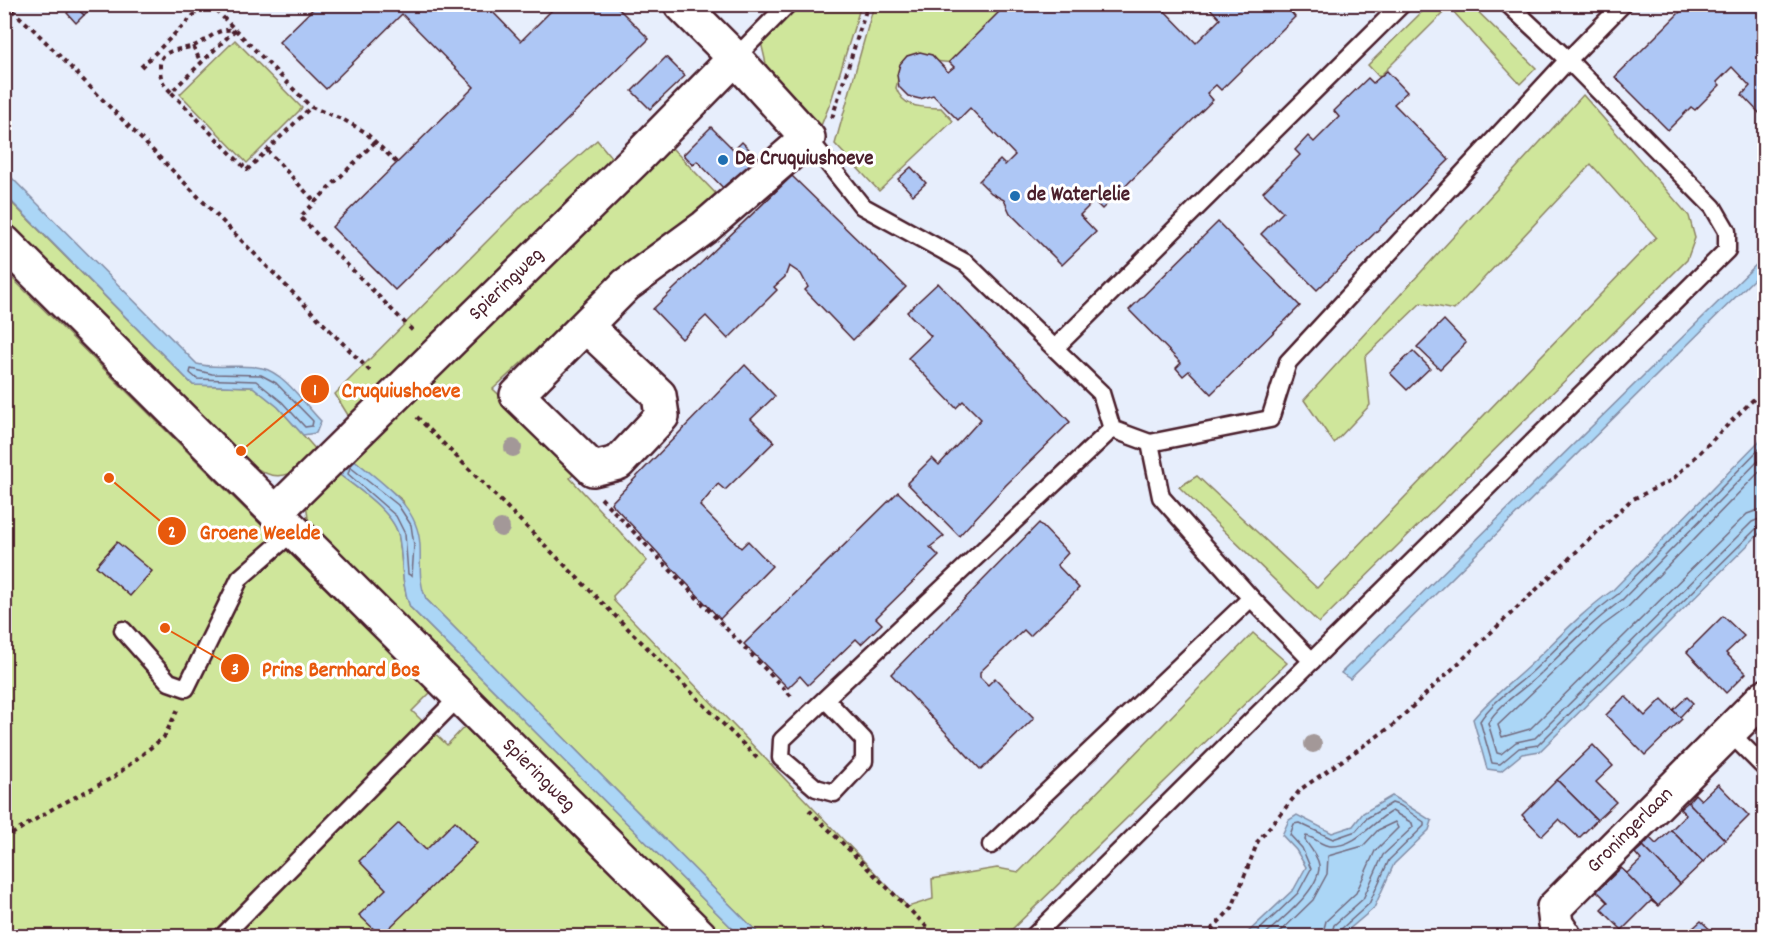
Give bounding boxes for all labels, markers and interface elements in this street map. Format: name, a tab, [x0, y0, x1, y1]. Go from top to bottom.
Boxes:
place label: De Cruquiushoeve	[735, 145, 873, 175]
marker: De Cruquiushoeve	[716, 153, 730, 167]
place label: de Waterlelie	[1027, 181, 1130, 211]
marker: de Waterlelie	[1008, 189, 1022, 203]
street label: Spieringweg	[463, 241, 551, 329]
callout: Cruquiushoeve	[300, 369, 473, 409]
text: Cruquiushoeve	[342, 377, 461, 408]
text: 1	[313, 379, 317, 404]
callout: Groene Weelde	[157, 511, 332, 551]
text: Groene Weelde	[200, 519, 321, 550]
text: 2	[168, 521, 176, 546]
callout: Prins Bernhard Bos	[220, 648, 433, 688]
text: Prins Bernhard Bos	[262, 656, 420, 687]
text: 3	[231, 658, 239, 683]
street label: Spieringweg	[494, 732, 582, 820]
street label: Groningerlaan	[1581, 781, 1681, 881]

